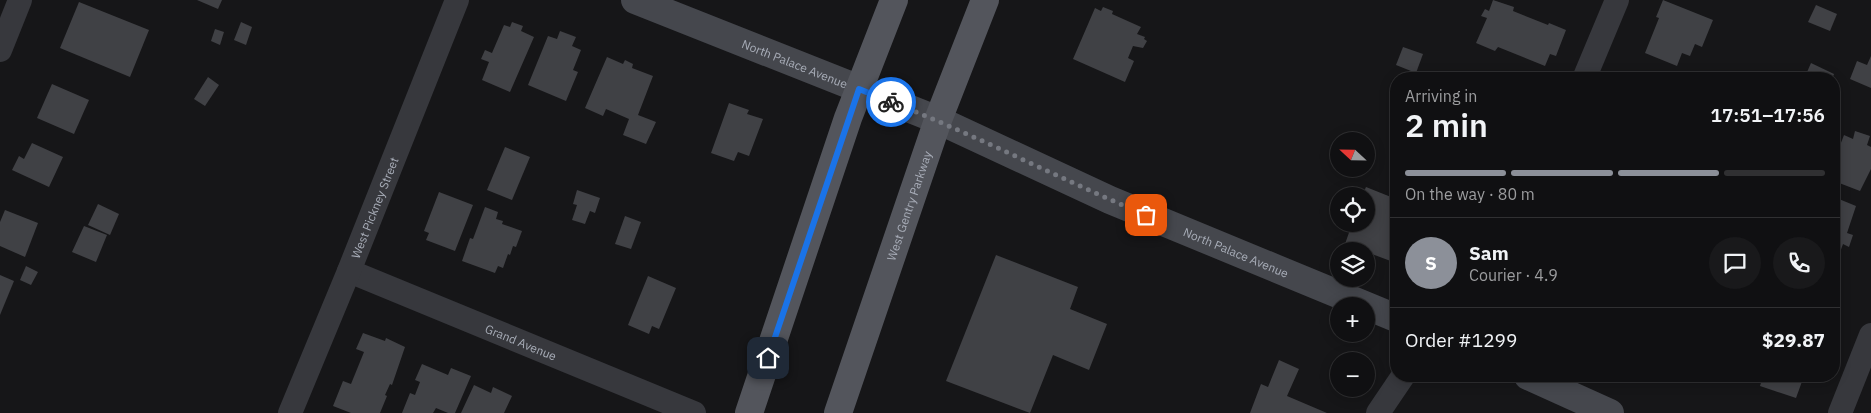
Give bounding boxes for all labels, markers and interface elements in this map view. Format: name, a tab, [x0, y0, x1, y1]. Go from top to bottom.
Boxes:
street label: North Palace Avenue	[740, 36, 850, 91]
courier	[866, 77, 916, 127]
text: Arriving in	[1405, 86, 1477, 106]
icon: bike	[877, 88, 905, 116]
text: 17:51–17:56	[1711, 103, 1825, 127]
text: 2 min	[1405, 104, 1488, 146]
north arrow	[1330, 132, 1375, 178]
map controls	[1330, 132, 1375, 397]
street label: West Gentry Parkway	[883, 149, 934, 263]
street label: West Pickney Street	[347, 155, 401, 260]
text: On the way · 80 m	[1405, 184, 1535, 204]
button: locate	[1330, 187, 1375, 232]
pin	[1125, 194, 1167, 236]
icon: bag	[1132, 201, 1160, 229]
street label: North Palace Avenue	[1181, 224, 1291, 281]
button: chat	[1709, 237, 1761, 289]
button: phone	[1773, 237, 1825, 289]
text: Sam	[1469, 241, 1509, 265]
button: layers	[1330, 242, 1375, 287]
text: S	[1425, 251, 1437, 275]
text: Courier · 4.9	[1469, 265, 1558, 285]
button: +	[1330, 297, 1375, 342]
street label: Grand Avenue	[483, 320, 559, 363]
text: Order #1299	[1405, 328, 1517, 352]
text: $29.87	[1762, 328, 1825, 352]
pin	[747, 337, 789, 379]
icon: home	[754, 344, 782, 372]
button: −	[1330, 352, 1375, 397]

